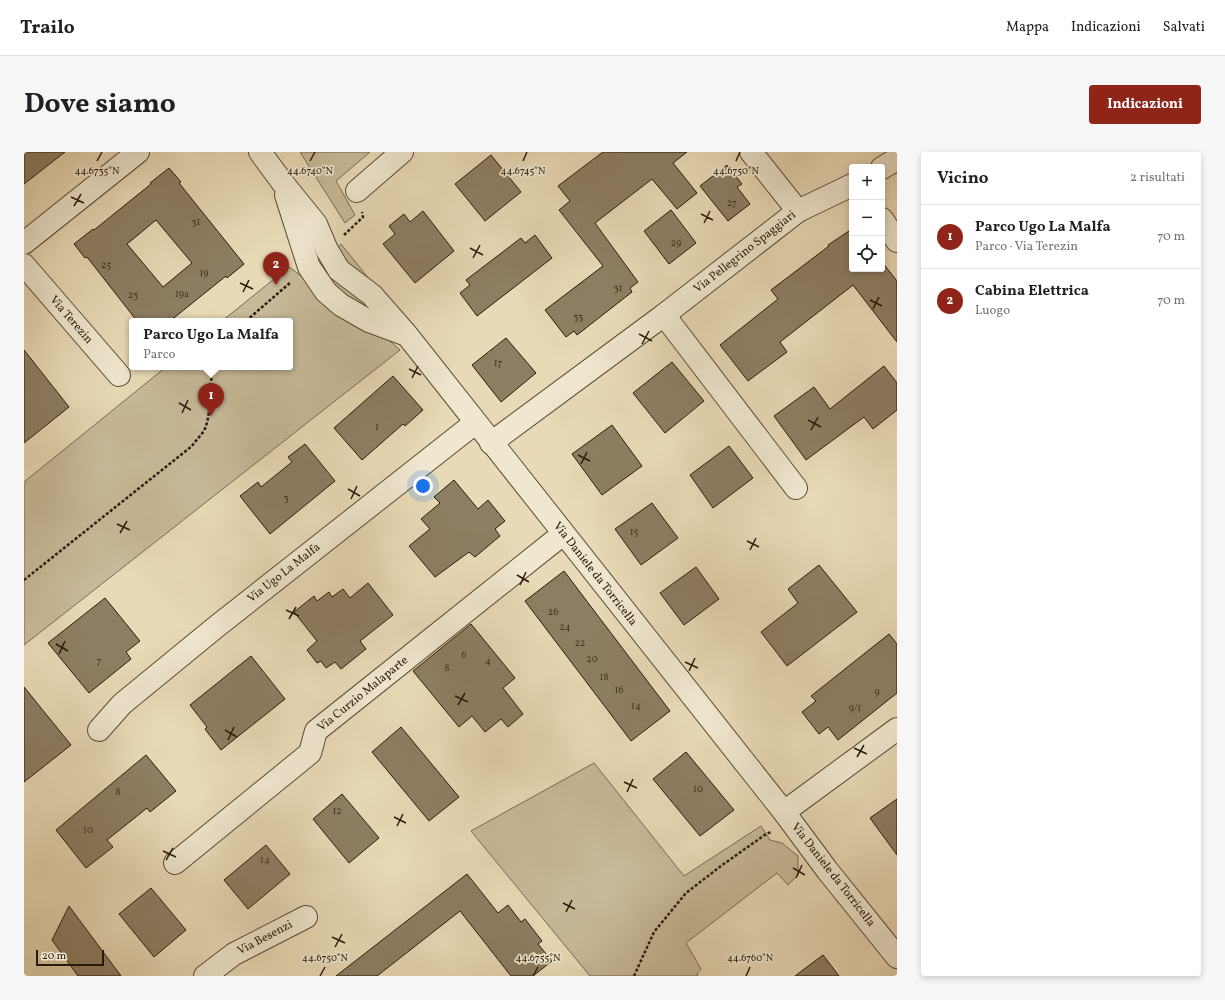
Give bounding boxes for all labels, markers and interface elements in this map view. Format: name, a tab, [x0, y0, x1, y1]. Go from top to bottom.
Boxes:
text: Trailo	[20, 15, 75, 41]
text: Mappa	[1006, 18, 1049, 37]
text: Indicazioni	[1071, 18, 1141, 37]
text: Salvati	[1163, 18, 1205, 37]
text: Dove siamo	[24, 85, 176, 124]
button: Indicazioni	[1089, 85, 1201, 124]
text: 44.6735°N	[74, 164, 120, 178]
text: 44.6740°N	[287, 164, 334, 178]
text: 44.6745°N	[501, 164, 546, 178]
text: 44.6750°N	[713, 164, 759, 178]
map controls	[849, 164, 885, 272]
button: +	[849, 164, 885, 200]
text: Vicino	[937, 167, 988, 190]
text: 2 risultati	[1130, 169, 1185, 187]
house number: 27	[727, 196, 737, 210]
button: −	[849, 200, 885, 236]
street label: Via Pellegrino Spaggiari	[691, 207, 800, 297]
house number: 31	[191, 215, 201, 229]
text: Parco Ugo La Malfa	[975, 217, 1111, 238]
text: 1	[947, 228, 953, 246]
text: 70 m	[1157, 228, 1185, 246]
house number: 29	[671, 236, 681, 250]
button: locate	[849, 236, 885, 272]
text: Parco · Via Terezin	[975, 238, 1078, 256]
pin: 2	[263, 252, 289, 285]
house number: 25	[101, 258, 111, 272]
house number: 19	[199, 266, 209, 280]
house number: 31	[613, 281, 623, 295]
text: Cabina Elettrica	[975, 281, 1089, 302]
house number: 19a	[175, 287, 189, 301]
house number: 23	[128, 288, 138, 302]
text: 2	[947, 292, 953, 310]
text: 70 m	[1157, 292, 1185, 310]
street label: Via Terezin	[46, 293, 96, 347]
text: Luogo	[975, 302, 1010, 320]
house number: 33	[573, 310, 583, 324]
popup	[129, 318, 293, 370]
text: Parco Ugo La Malfa	[143, 325, 279, 346]
text: Parco	[143, 346, 175, 364]
house number: 17	[494, 356, 503, 370]
pin: 1	[198, 383, 224, 416]
house number: 1	[375, 420, 379, 434]
your location	[413, 476, 433, 496]
house number: 3	[283, 491, 289, 505]
street label: Via Daniele da Torricella	[549, 519, 641, 629]
house number: 15	[630, 525, 639, 539]
street label: Via Ugo La Malfa	[244, 539, 324, 607]
house number: 26	[548, 605, 558, 619]
house number: 24	[559, 620, 571, 634]
house number: 22	[575, 636, 585, 650]
house number: 6	[461, 648, 467, 662]
street label: Via Curzio Malaparte	[314, 652, 412, 735]
house number: 20	[586, 652, 598, 666]
house number: 7	[97, 654, 102, 668]
house number: 4	[485, 654, 491, 668]
house number: 8	[444, 661, 450, 675]
house number: 18	[600, 670, 608, 684]
house number: 16	[615, 683, 623, 697]
house number: 9	[874, 685, 880, 699]
house number: 14	[631, 699, 641, 713]
house number: 9/1	[849, 701, 861, 715]
house number: 10	[693, 782, 703, 796]
house number: 8	[115, 785, 121, 799]
house number: 12	[332, 804, 342, 818]
street label: Via Daniele da Torricella	[787, 820, 879, 930]
house number: 10	[83, 823, 93, 837]
house number: 14	[260, 853, 270, 867]
street label: Via Besenzi	[235, 917, 296, 959]
scale bar	[36, 948, 104, 967]
text: 20 m	[42, 949, 66, 964]
text: 44.6750°N	[302, 951, 348, 965]
text: 44.6755°N	[516, 951, 561, 965]
text: 44.6760°N	[727, 951, 774, 965]

